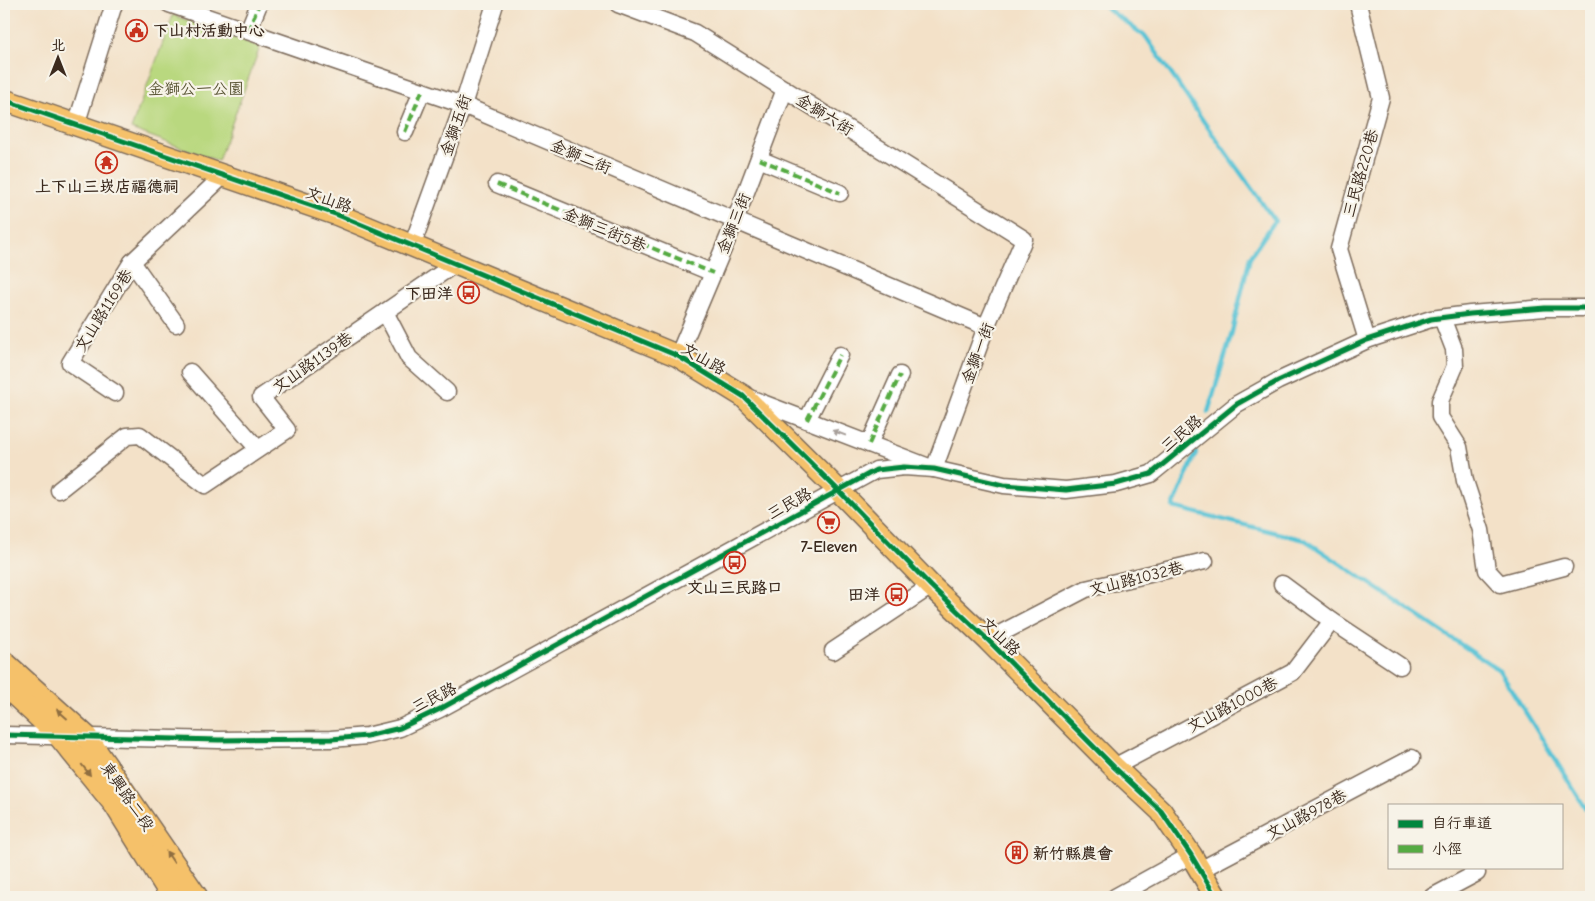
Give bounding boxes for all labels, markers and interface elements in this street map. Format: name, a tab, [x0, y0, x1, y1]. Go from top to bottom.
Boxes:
public building icon: 下山村活動中心	[125, 18, 149, 42]
place label: 下山村活動中心	[153, 22, 265, 40]
north arrow	[32, 32, 82, 82]
text: 北	[51, 37, 65, 54]
park label: 金獅公一公園	[148, 80, 244, 98]
street label: 金獅六街	[793, 90, 856, 139]
street label: 金獅五街	[437, 92, 475, 159]
street label: 三民路220巷	[1340, 127, 1382, 219]
street label: 金獅二街	[548, 136, 614, 178]
temple icon: 上下山三崁店福德祠	[95, 150, 119, 174]
place label: 上下山三崁店福德祠	[35, 178, 179, 196]
street label: 文山路	[303, 183, 354, 217]
street label: 金獅三街	[714, 190, 754, 256]
street label: 金獅三街5巷	[560, 204, 649, 256]
street label: 文山路1169巷	[71, 266, 136, 355]
bus stop icon: 下田洋	[457, 281, 481, 305]
place label: 下田洋	[405, 285, 453, 303]
street label: 金獅一街	[958, 320, 998, 386]
street label: 文山路1139巷	[269, 329, 356, 397]
street label: 文山路	[678, 339, 729, 379]
street label: 三民路	[1157, 411, 1206, 456]
one-way arrow	[831, 429, 846, 437]
street label: 三民路	[764, 484, 815, 523]
supermarket icon: 7-Eleven	[817, 510, 841, 534]
place label: 7-Eleven	[801, 538, 857, 556]
bus stop icon: 文山三民路口	[723, 551, 747, 575]
street label: 文山路1032巷	[1087, 559, 1185, 599]
place label: 文山三民路口	[687, 579, 783, 597]
bus stop icon: 田洋	[884, 582, 908, 606]
place label: 田洋	[848, 586, 880, 604]
street label: 文山路	[977, 614, 1024, 660]
street label: 文山路1000巷	[1184, 674, 1281, 736]
street label: 三民路	[409, 679, 460, 717]
one-way arrow	[56, 708, 68, 720]
street label: 東興路二段	[97, 759, 158, 835]
one-way arrow	[81, 763, 92, 776]
street label: 文山路978巷	[1263, 786, 1350, 844]
legend	[1388, 804, 1562, 868]
text: 自行車道	[1432, 814, 1492, 832]
text: 小徑	[1432, 840, 1462, 858]
building icon: 新竹縣農會	[1005, 841, 1029, 865]
place label: 新竹縣農會	[1033, 845, 1113, 863]
one-way arrow	[165, 850, 175, 864]

